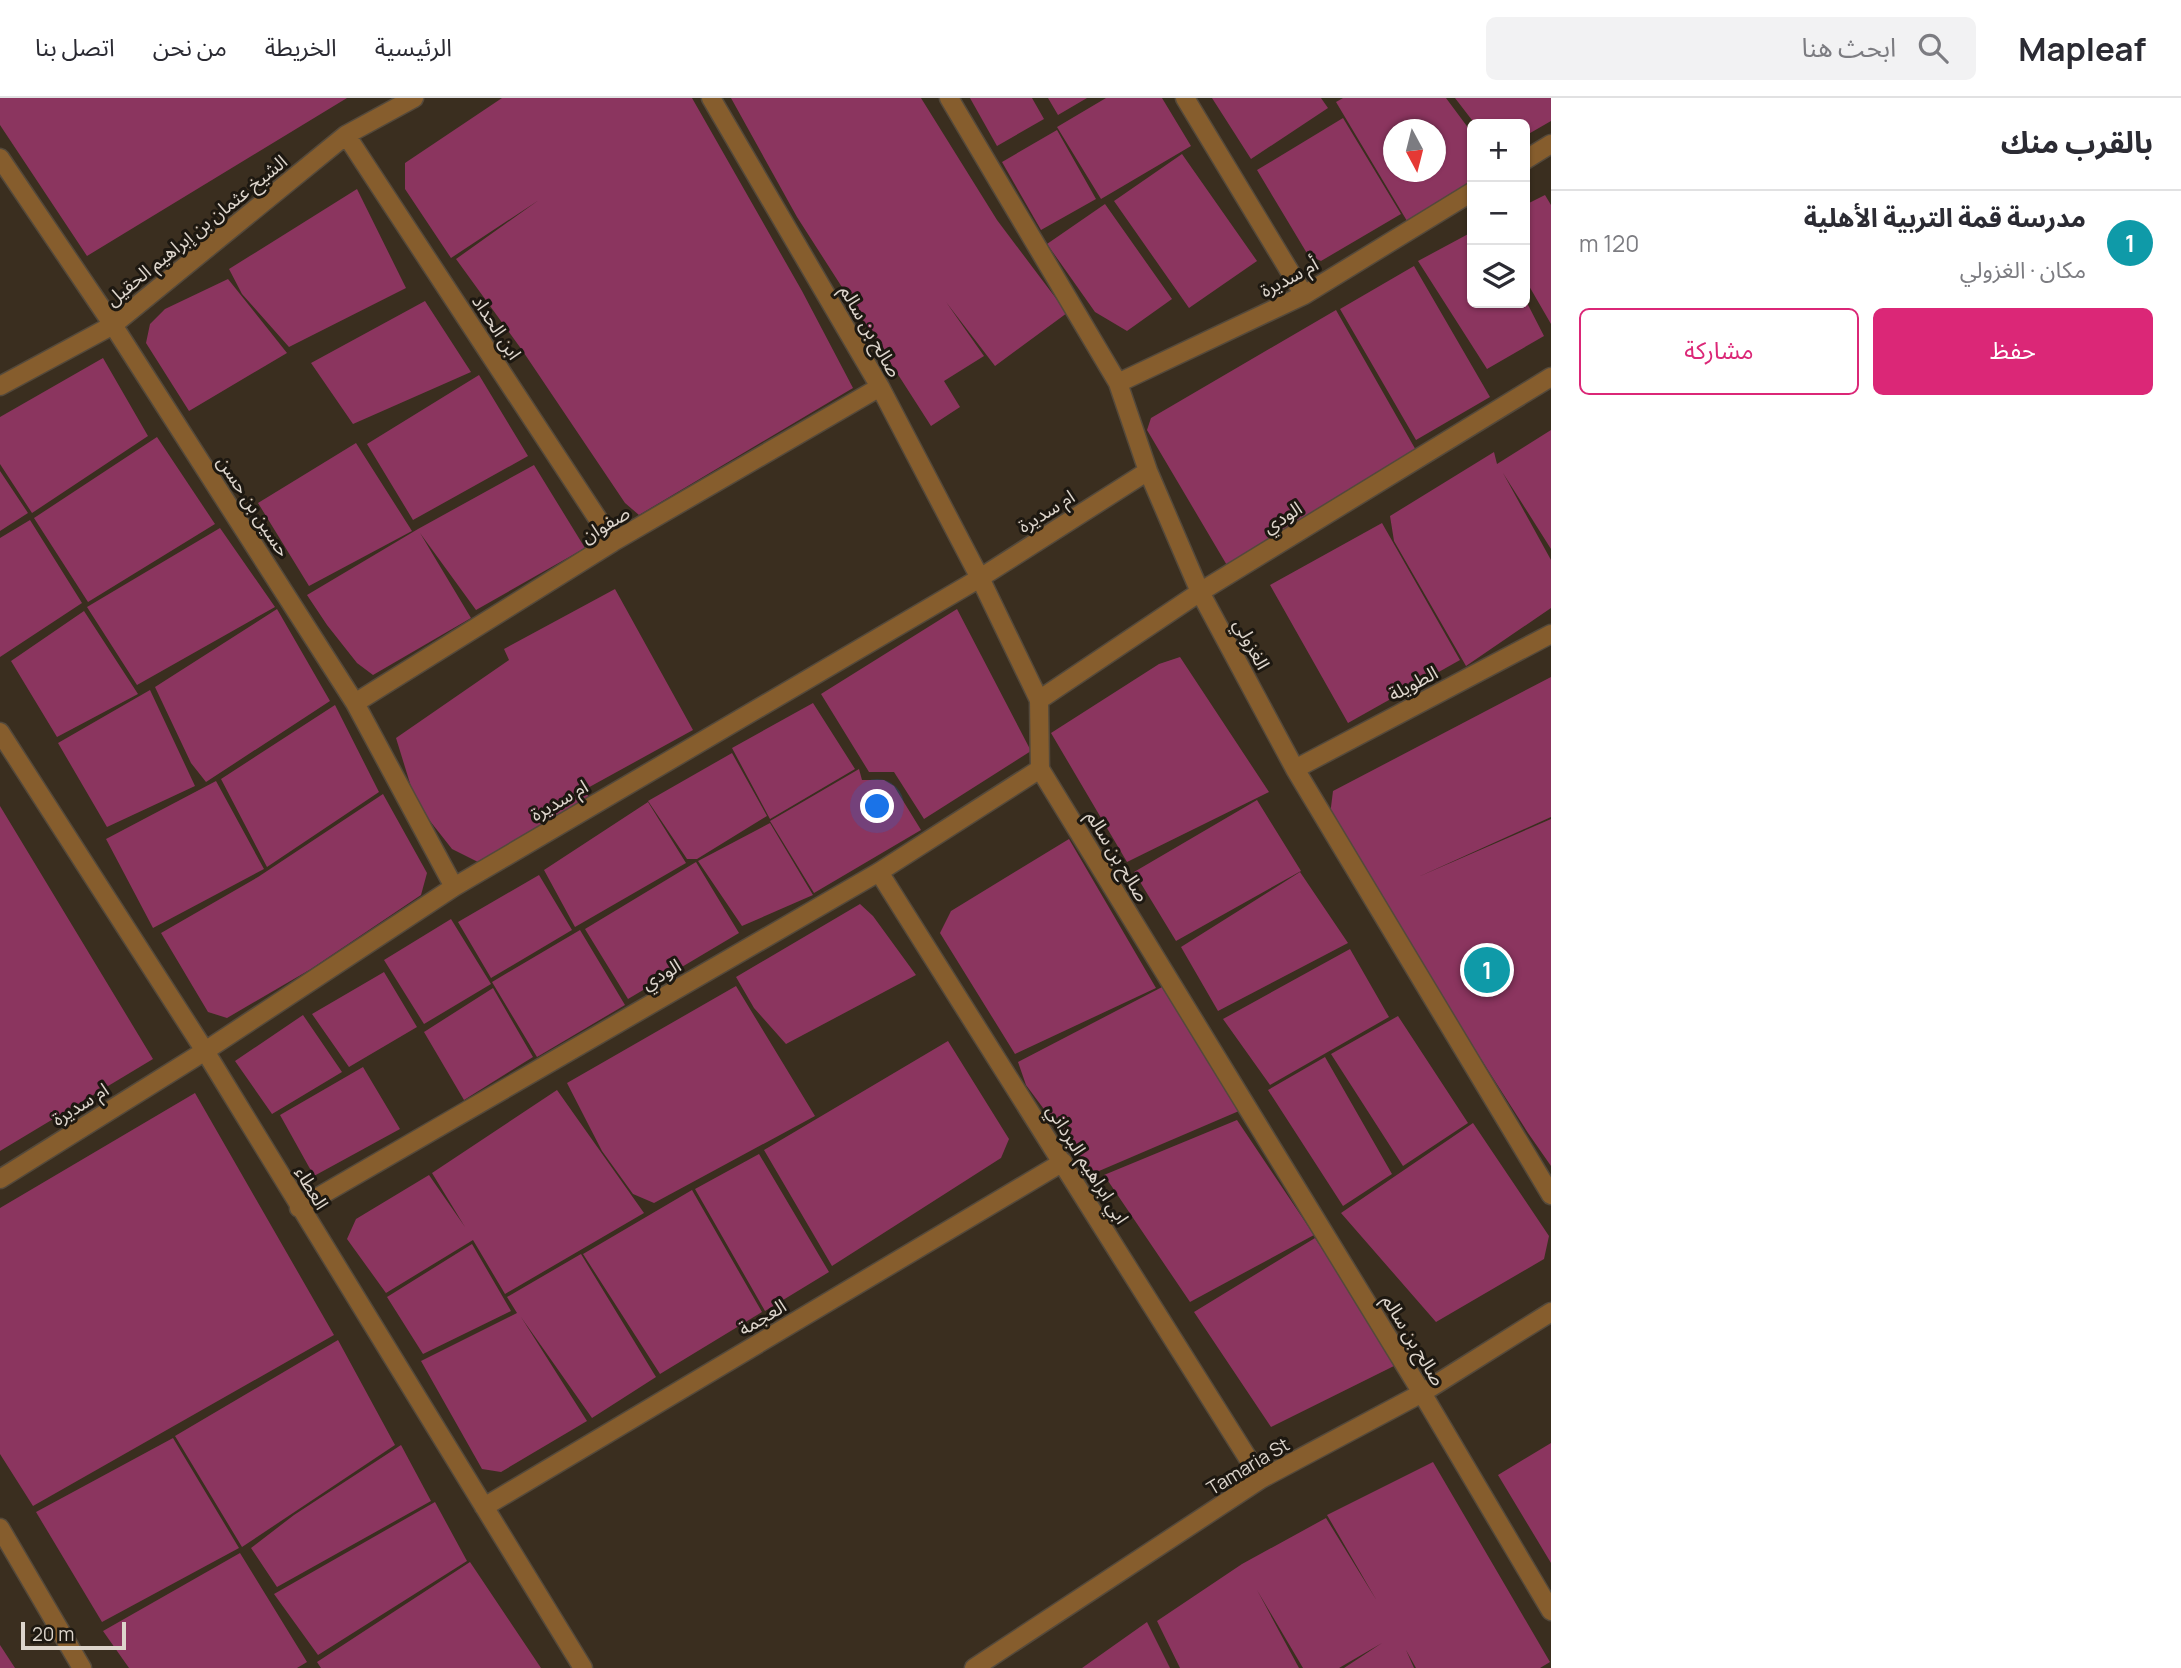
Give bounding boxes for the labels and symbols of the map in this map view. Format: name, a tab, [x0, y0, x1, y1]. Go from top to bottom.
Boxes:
north arrow	[1383, 119, 1446, 182]
street label: الشيخ عثمان بن إبراهيم الحقيل	[100, 148, 294, 313]
street label: أم سديرة	[1255, 251, 1324, 305]
street label: صالح بن سالم	[832, 280, 908, 383]
street label: ابن الحداد	[466, 289, 528, 365]
street label: حسين بن حسن	[211, 450, 297, 562]
street label: ام سديرة	[1013, 483, 1081, 540]
street label: الودي	[1257, 495, 1308, 541]
street label: صفوان	[576, 499, 634, 549]
street label: الغزولي	[1226, 614, 1276, 675]
street label: الطويلة	[1384, 659, 1442, 707]
street label: ام سديرة	[525, 773, 594, 829]
your location	[860, 789, 894, 823]
street label: صالح بن سالم	[1079, 805, 1156, 908]
pin: 1	[1464, 944, 1510, 996]
street label: الودي	[636, 952, 687, 998]
street label: ام سديرة	[47, 1076, 115, 1133]
street label: ابي ابراهيم البرداني	[1039, 1099, 1135, 1230]
street label: العطاء	[289, 1162, 335, 1214]
street label: صالح بن سالم	[1375, 1289, 1452, 1392]
street label: العجمة	[733, 1293, 791, 1341]
street label: Tamaria St	[1202, 1431, 1294, 1501]
scale bar	[21, 1619, 126, 1651]

